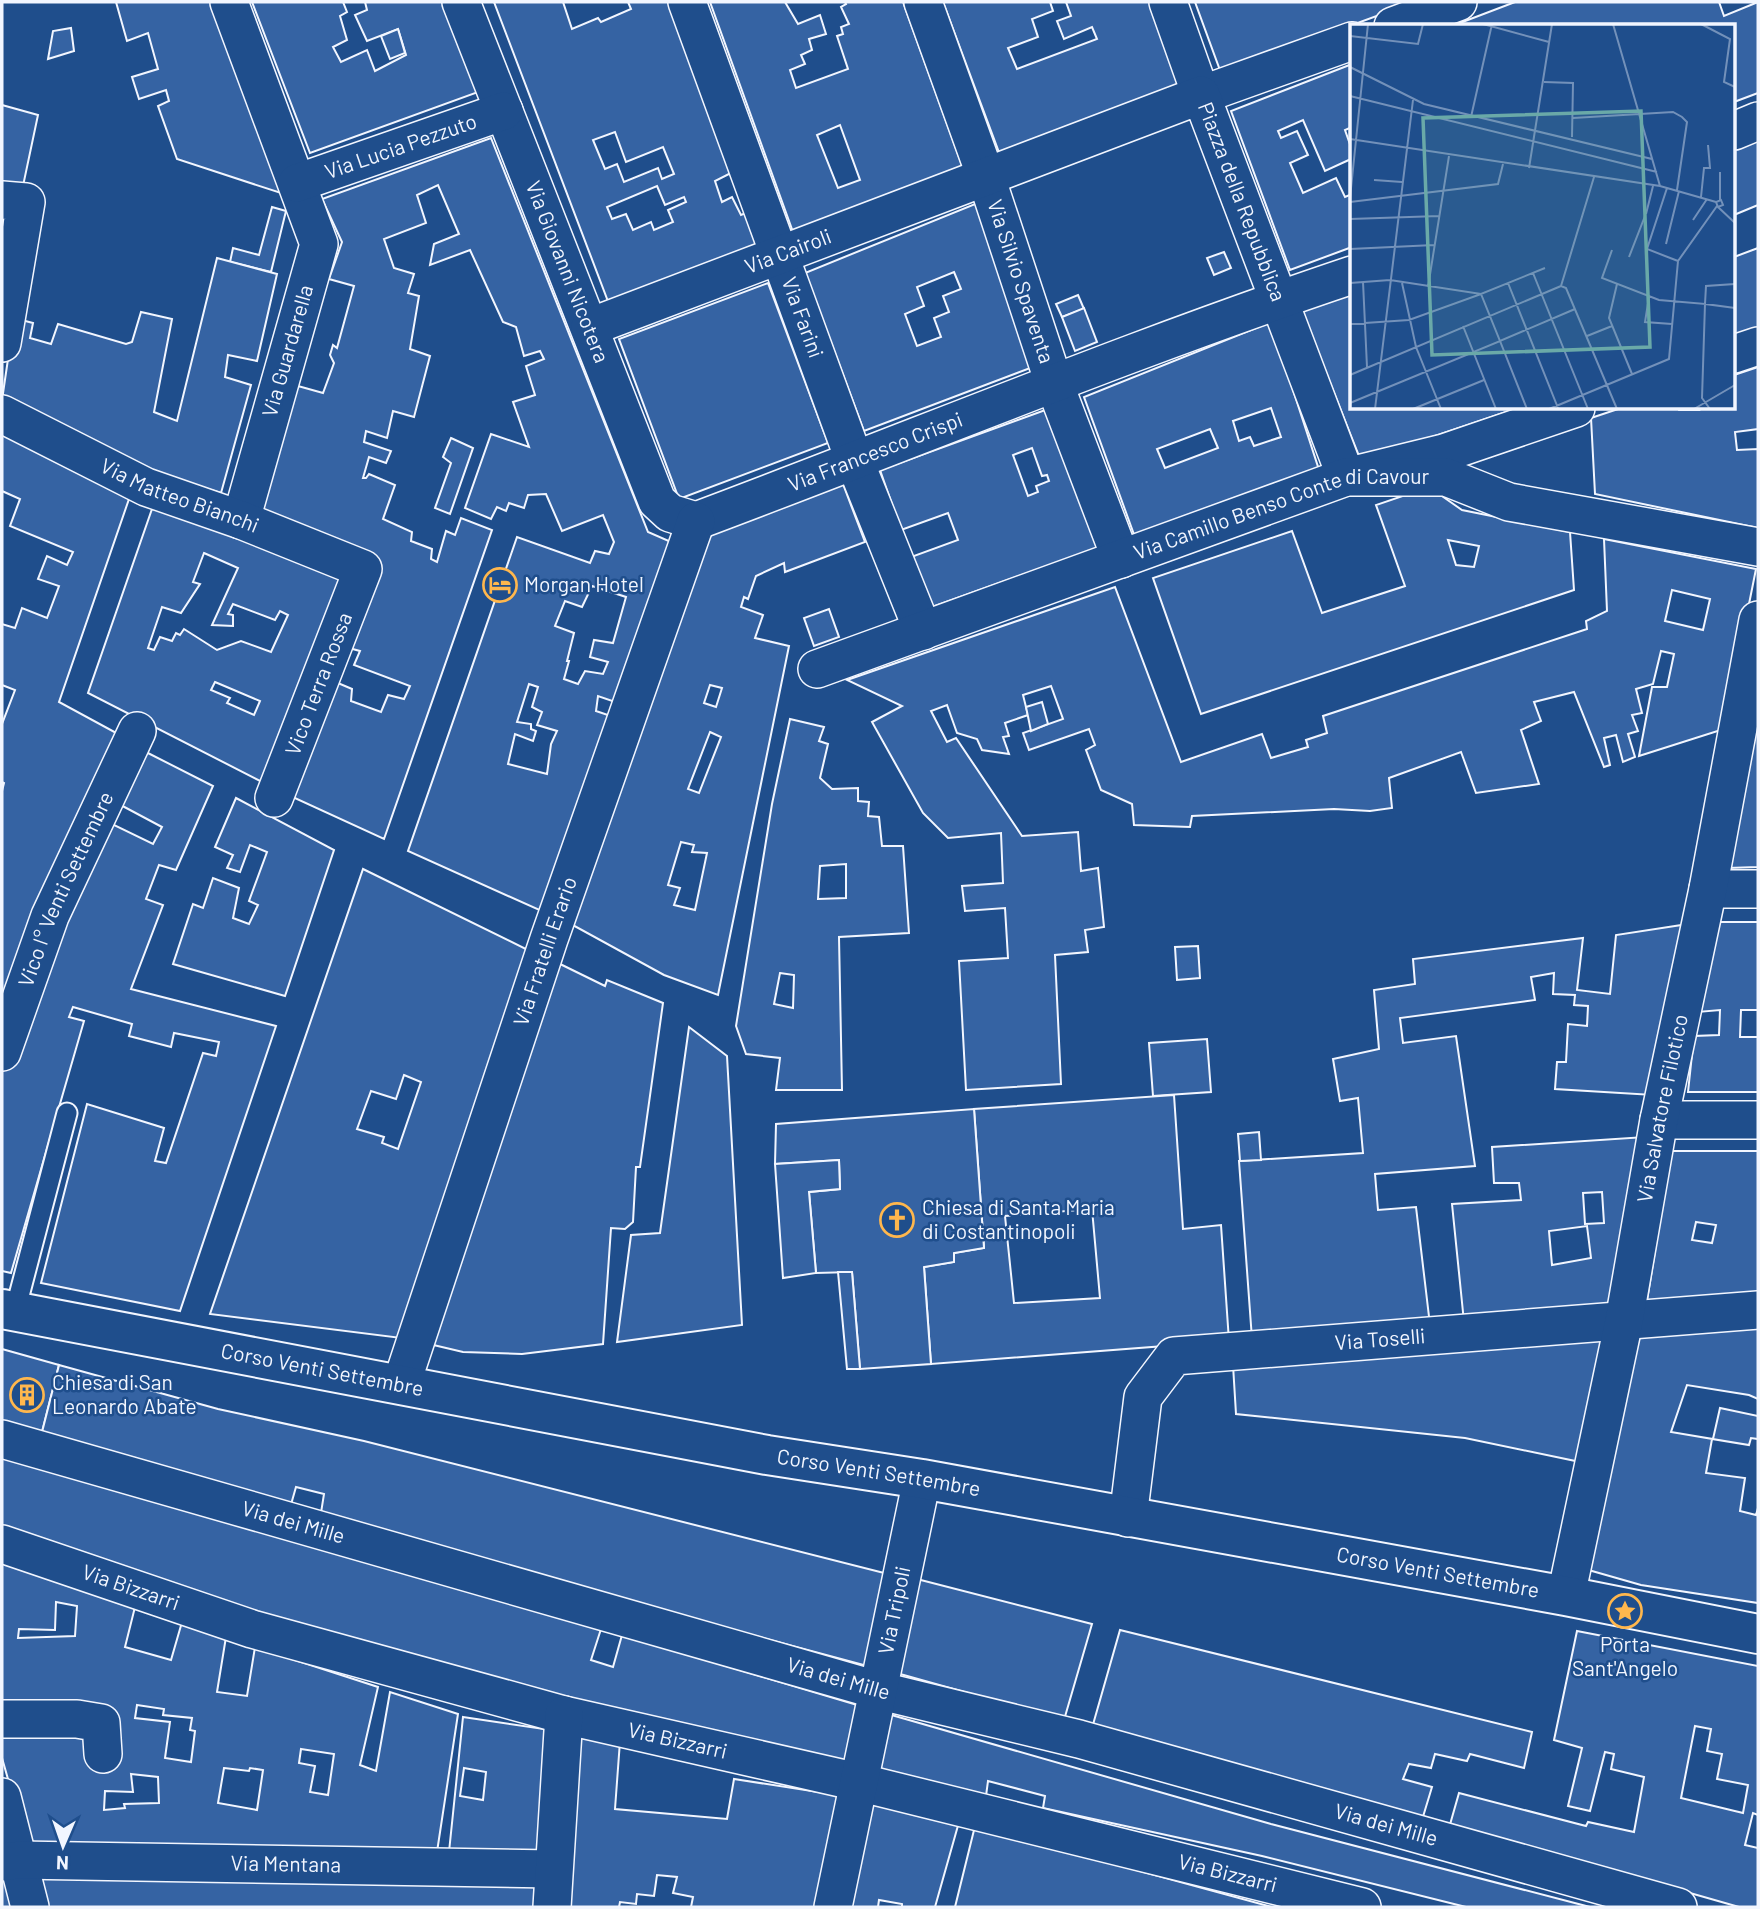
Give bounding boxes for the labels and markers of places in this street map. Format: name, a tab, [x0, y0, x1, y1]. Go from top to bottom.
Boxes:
hotel icon: Morgan Hotel	[481, 566, 519, 604]
place label: Morgan Hotel	[524, 571, 644, 596]
place label: Chiesa di Santa Maria di Costantinopoli	[922, 1194, 1115, 1243]
church icon: Chiesa di Santa Maria di Costantinopoli	[878, 1201, 916, 1239]
place label: Chiesa di San Leonardo Abate	[52, 1369, 197, 1418]
building icon: Chiesa di San Leonardo Abate	[8, 1376, 46, 1414]
place icon: Porta Sant'Angelo	[1606, 1592, 1644, 1630]
place label: Porta Sant'Angelo	[1572, 1631, 1678, 1680]

